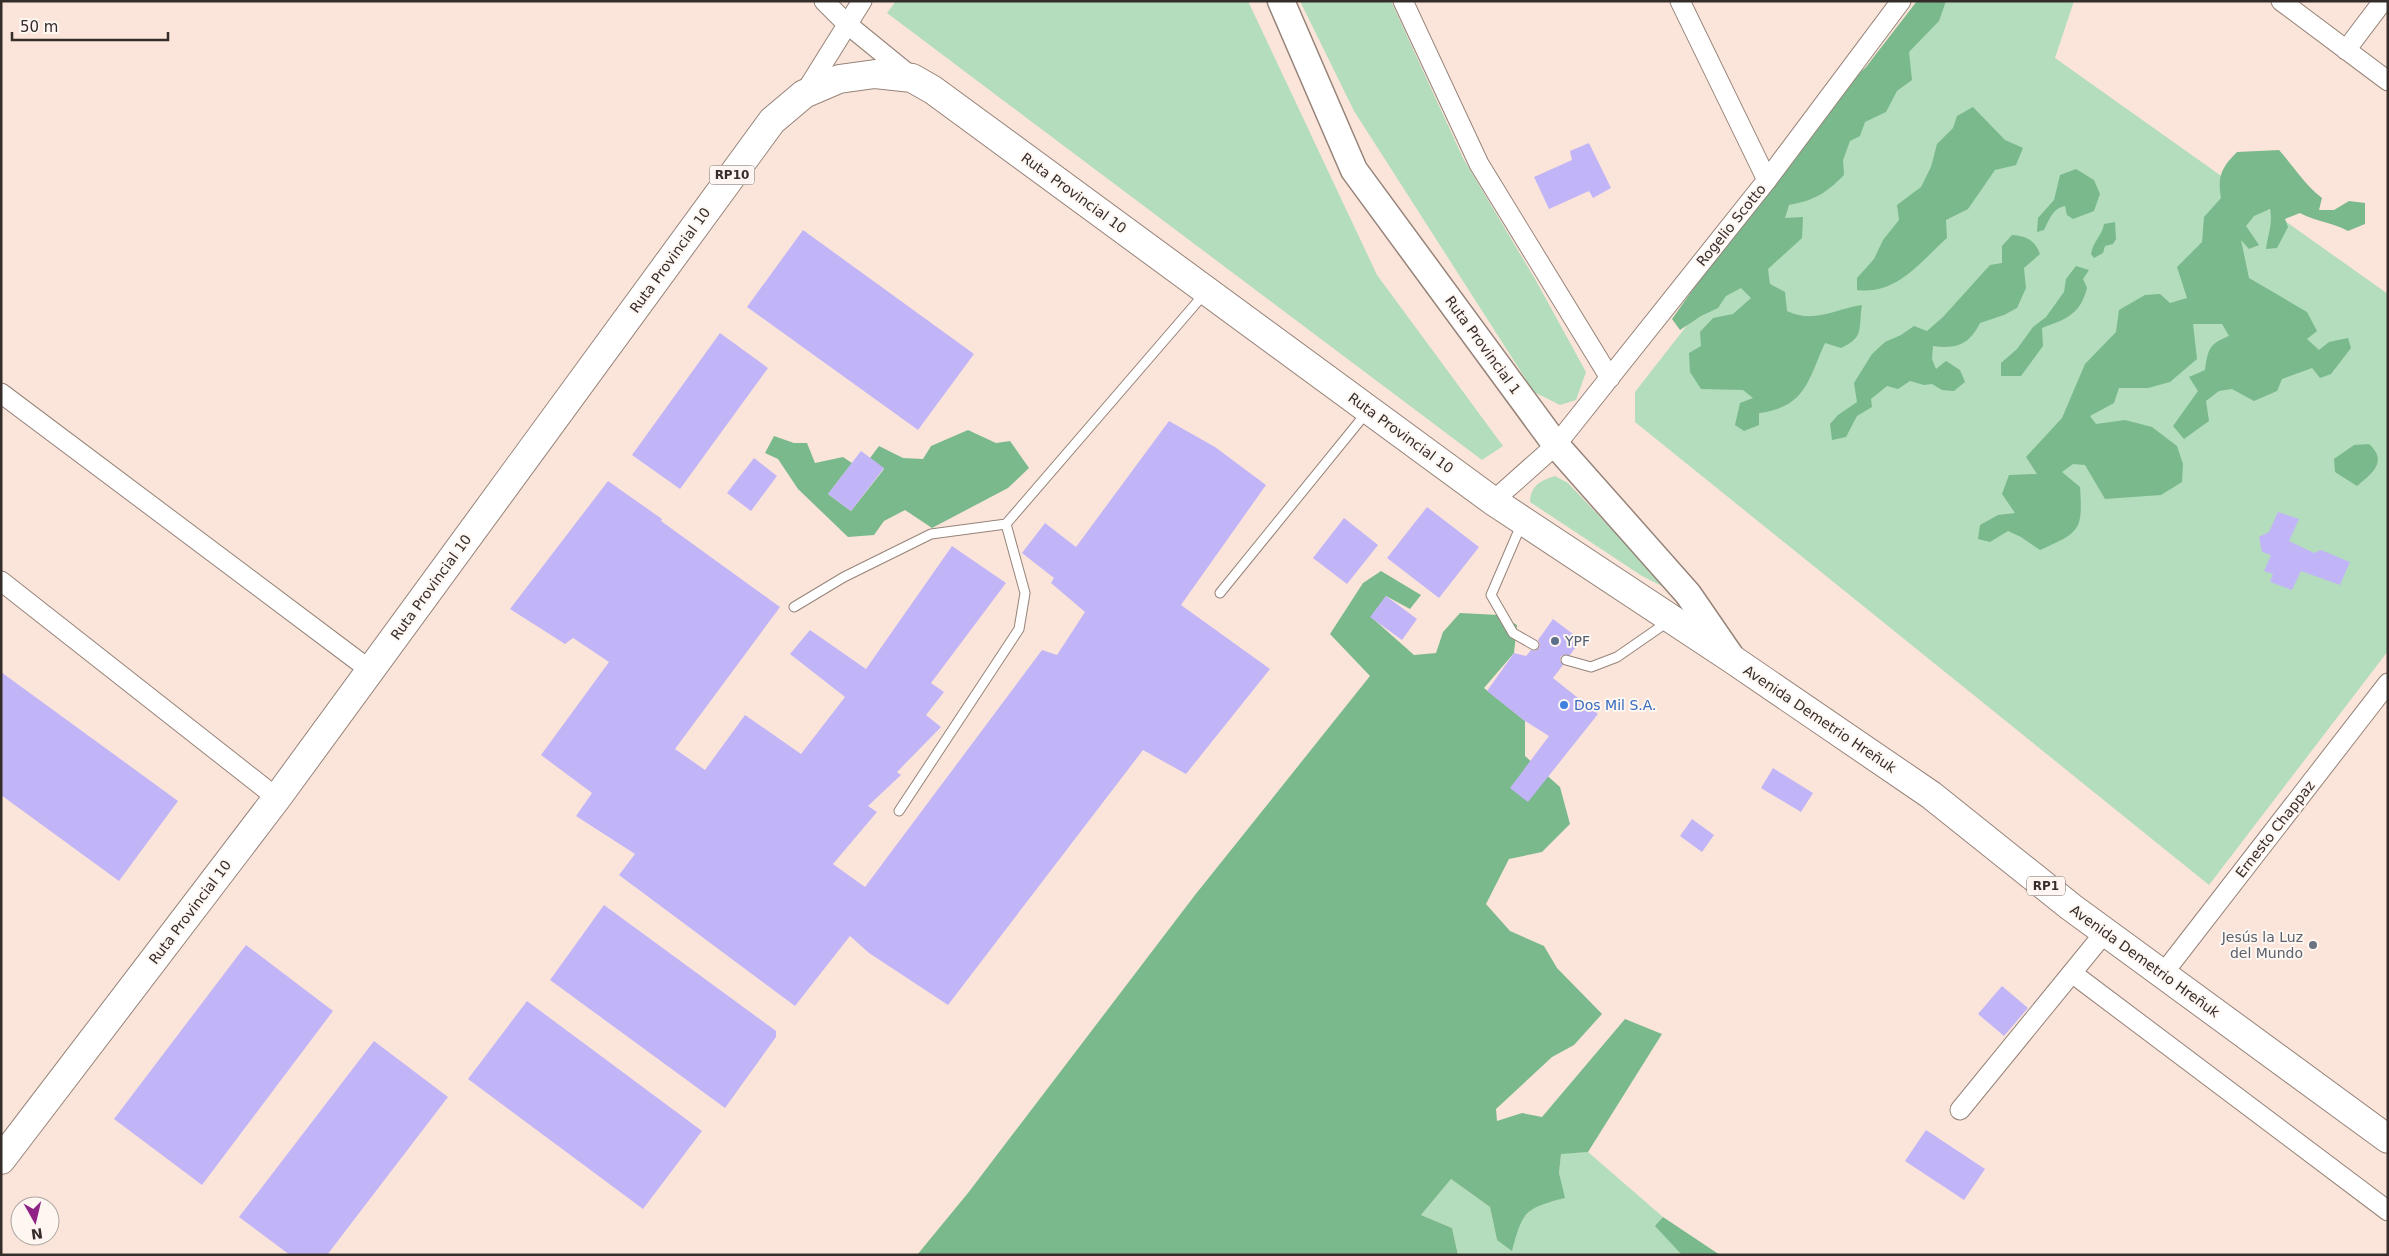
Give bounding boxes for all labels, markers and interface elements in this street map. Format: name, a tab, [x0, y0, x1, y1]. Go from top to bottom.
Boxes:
scale bar	[12, 10, 169, 42]
text: 50 m	[20, 18, 58, 36]
street label: Ruta Provincial 10	[1018, 149, 1130, 237]
road number: RP10	[710, 166, 754, 184]
street label: Rogelio Scotto	[1693, 181, 1769, 269]
street label: Ruta Provincial 10	[626, 204, 714, 316]
street label: Ruta Provincial 1	[1442, 293, 1524, 397]
street label: Ruta Provincial 10	[1345, 389, 1457, 477]
street label: Ruta Provincial 10	[387, 531, 475, 643]
place label: YPF	[1564, 633, 1590, 649]
marker: YPF	[1549, 635, 1561, 647]
street label: Avenida Demetrio Hreñuk	[1741, 662, 1900, 777]
place label: Dos Mil S.A.	[1574, 697, 1657, 713]
marker: Dos Mil S.A.	[1558, 699, 1570, 711]
street label: Ernesto Chappaz	[2232, 777, 2318, 881]
street label: Ruta Provincial 10	[146, 857, 234, 967]
road number: RP1	[2027, 876, 2065, 896]
street label: Avenida Demetrio Hreñuk	[2067, 901, 2223, 1021]
place label: Jesús la Luz del Mundo	[2221, 929, 2303, 961]
marker: Jesús la Luz del Mundo	[2307, 939, 2319, 951]
north arrow	[10, 1196, 60, 1246]
text: N	[30, 1225, 44, 1243]

